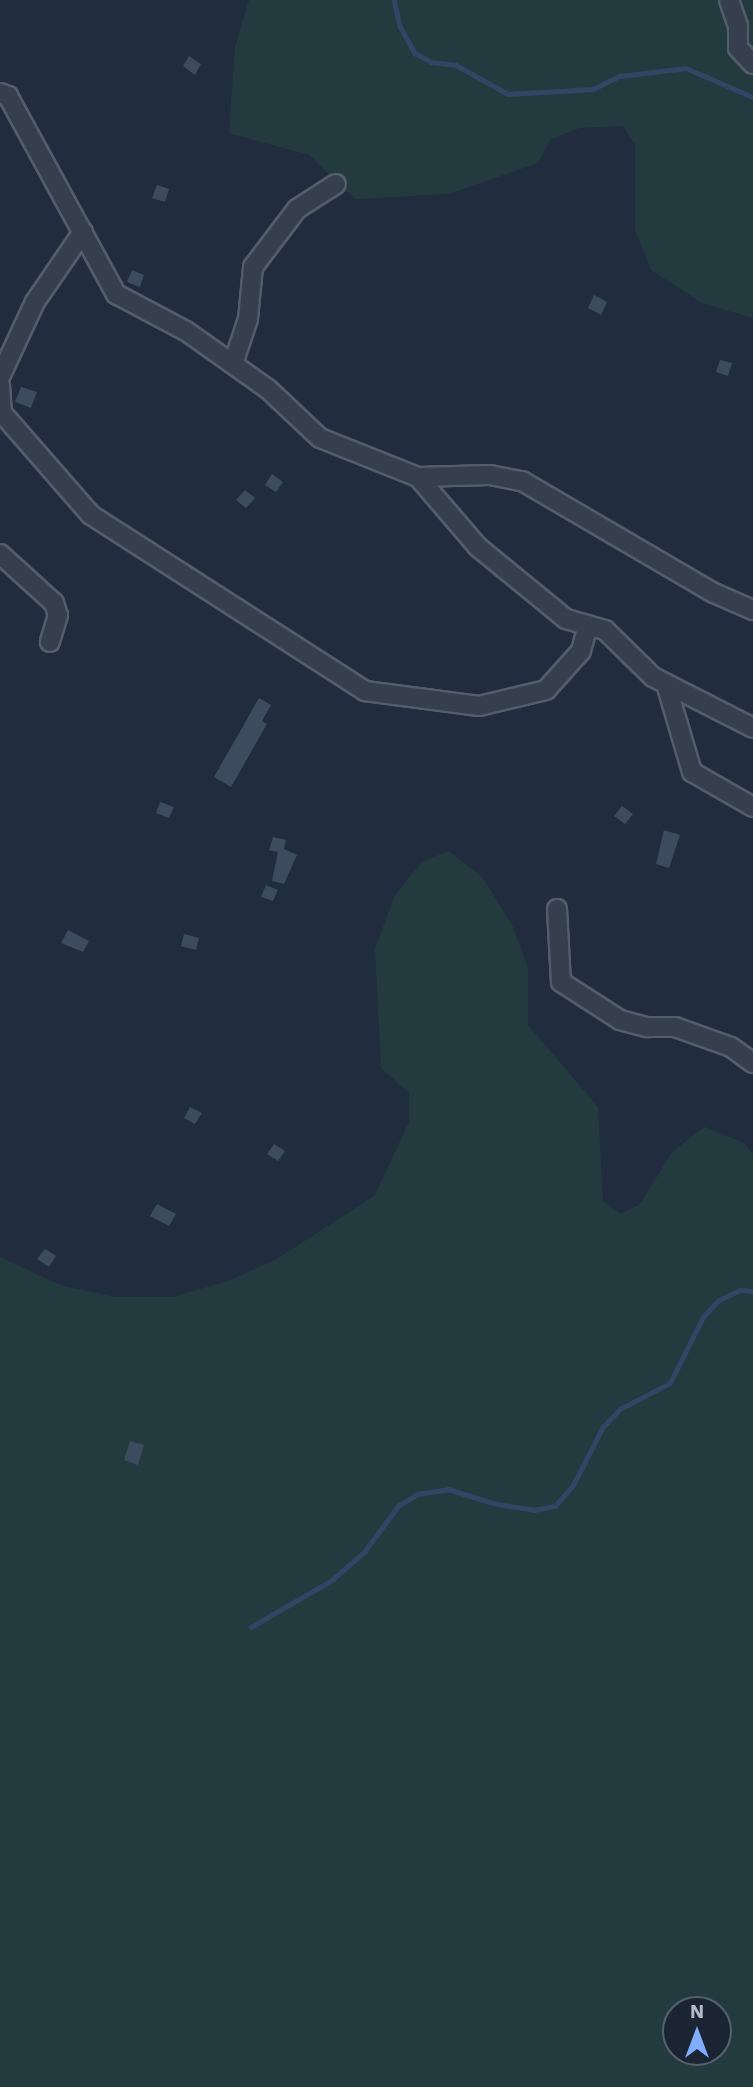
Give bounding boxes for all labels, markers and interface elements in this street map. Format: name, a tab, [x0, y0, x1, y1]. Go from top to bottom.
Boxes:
north arrow	[662, 1996, 732, 2066]
text: N	[690, 2000, 704, 2023]

